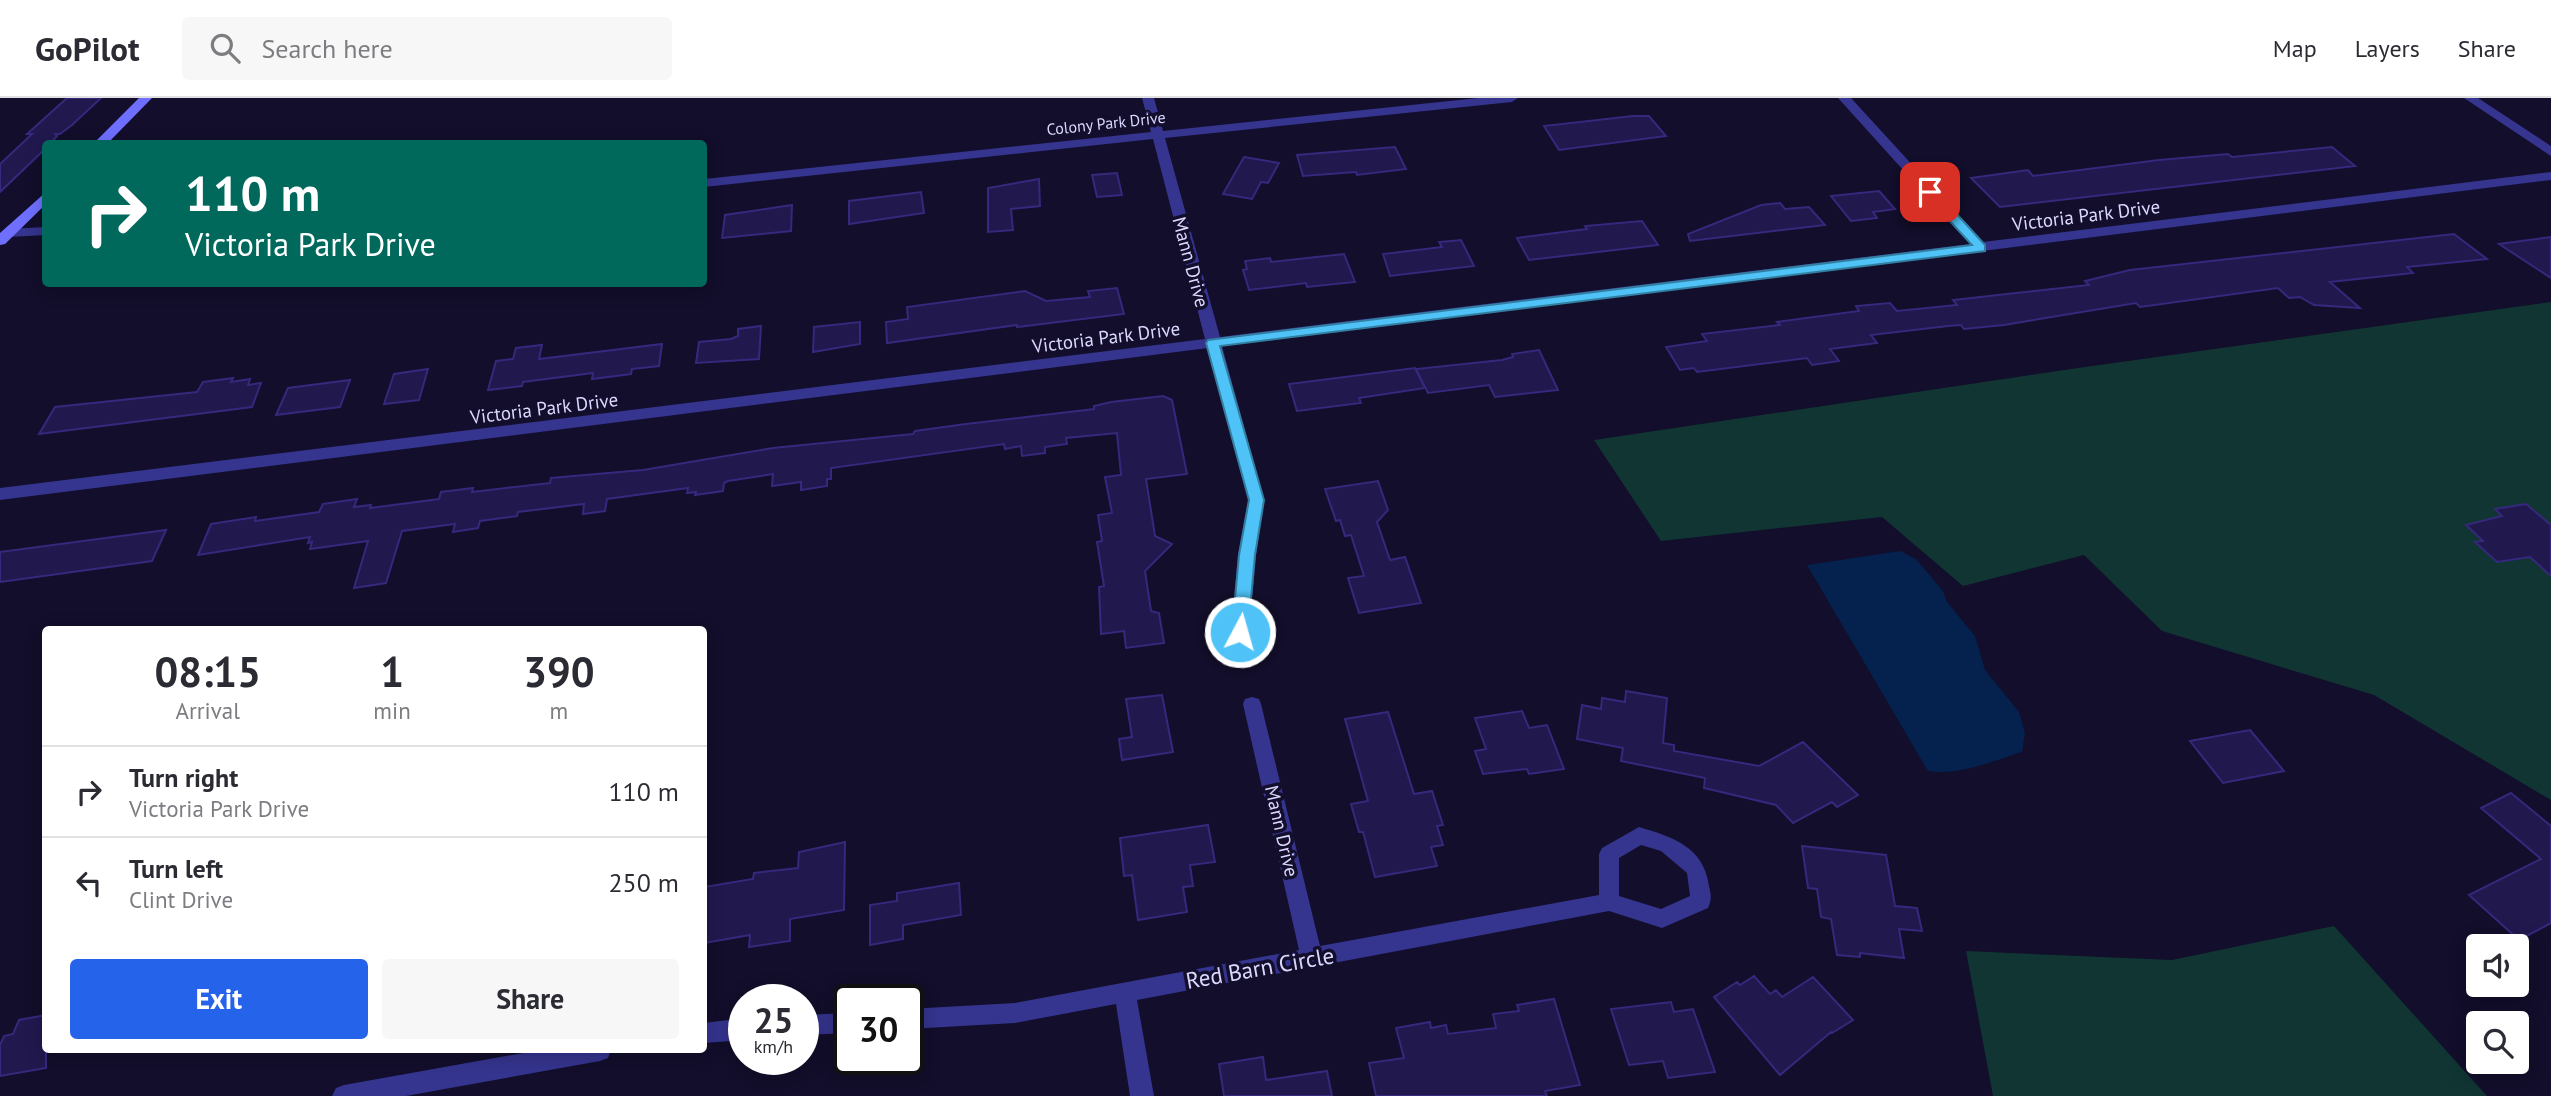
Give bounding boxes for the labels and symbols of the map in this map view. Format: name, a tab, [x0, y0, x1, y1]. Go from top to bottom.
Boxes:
street label: Colony Park Drive	[1046, 107, 1166, 139]
pin	[1900, 162, 1960, 222]
street label: Victoria Park Drive	[2010, 194, 2161, 236]
street label: Mann Drive	[1167, 214, 1215, 310]
street label: Victoria Park Drive	[1030, 316, 1181, 358]
street label: Victoria Park Drive	[468, 387, 619, 429]
position arrow	[1203, 595, 1277, 669]
street label: Mann Drive	[1260, 783, 1304, 879]
street label: Red Barn Circle	[1184, 940, 1336, 995]
speed limit sign: 30	[833, 984, 924, 1075]

